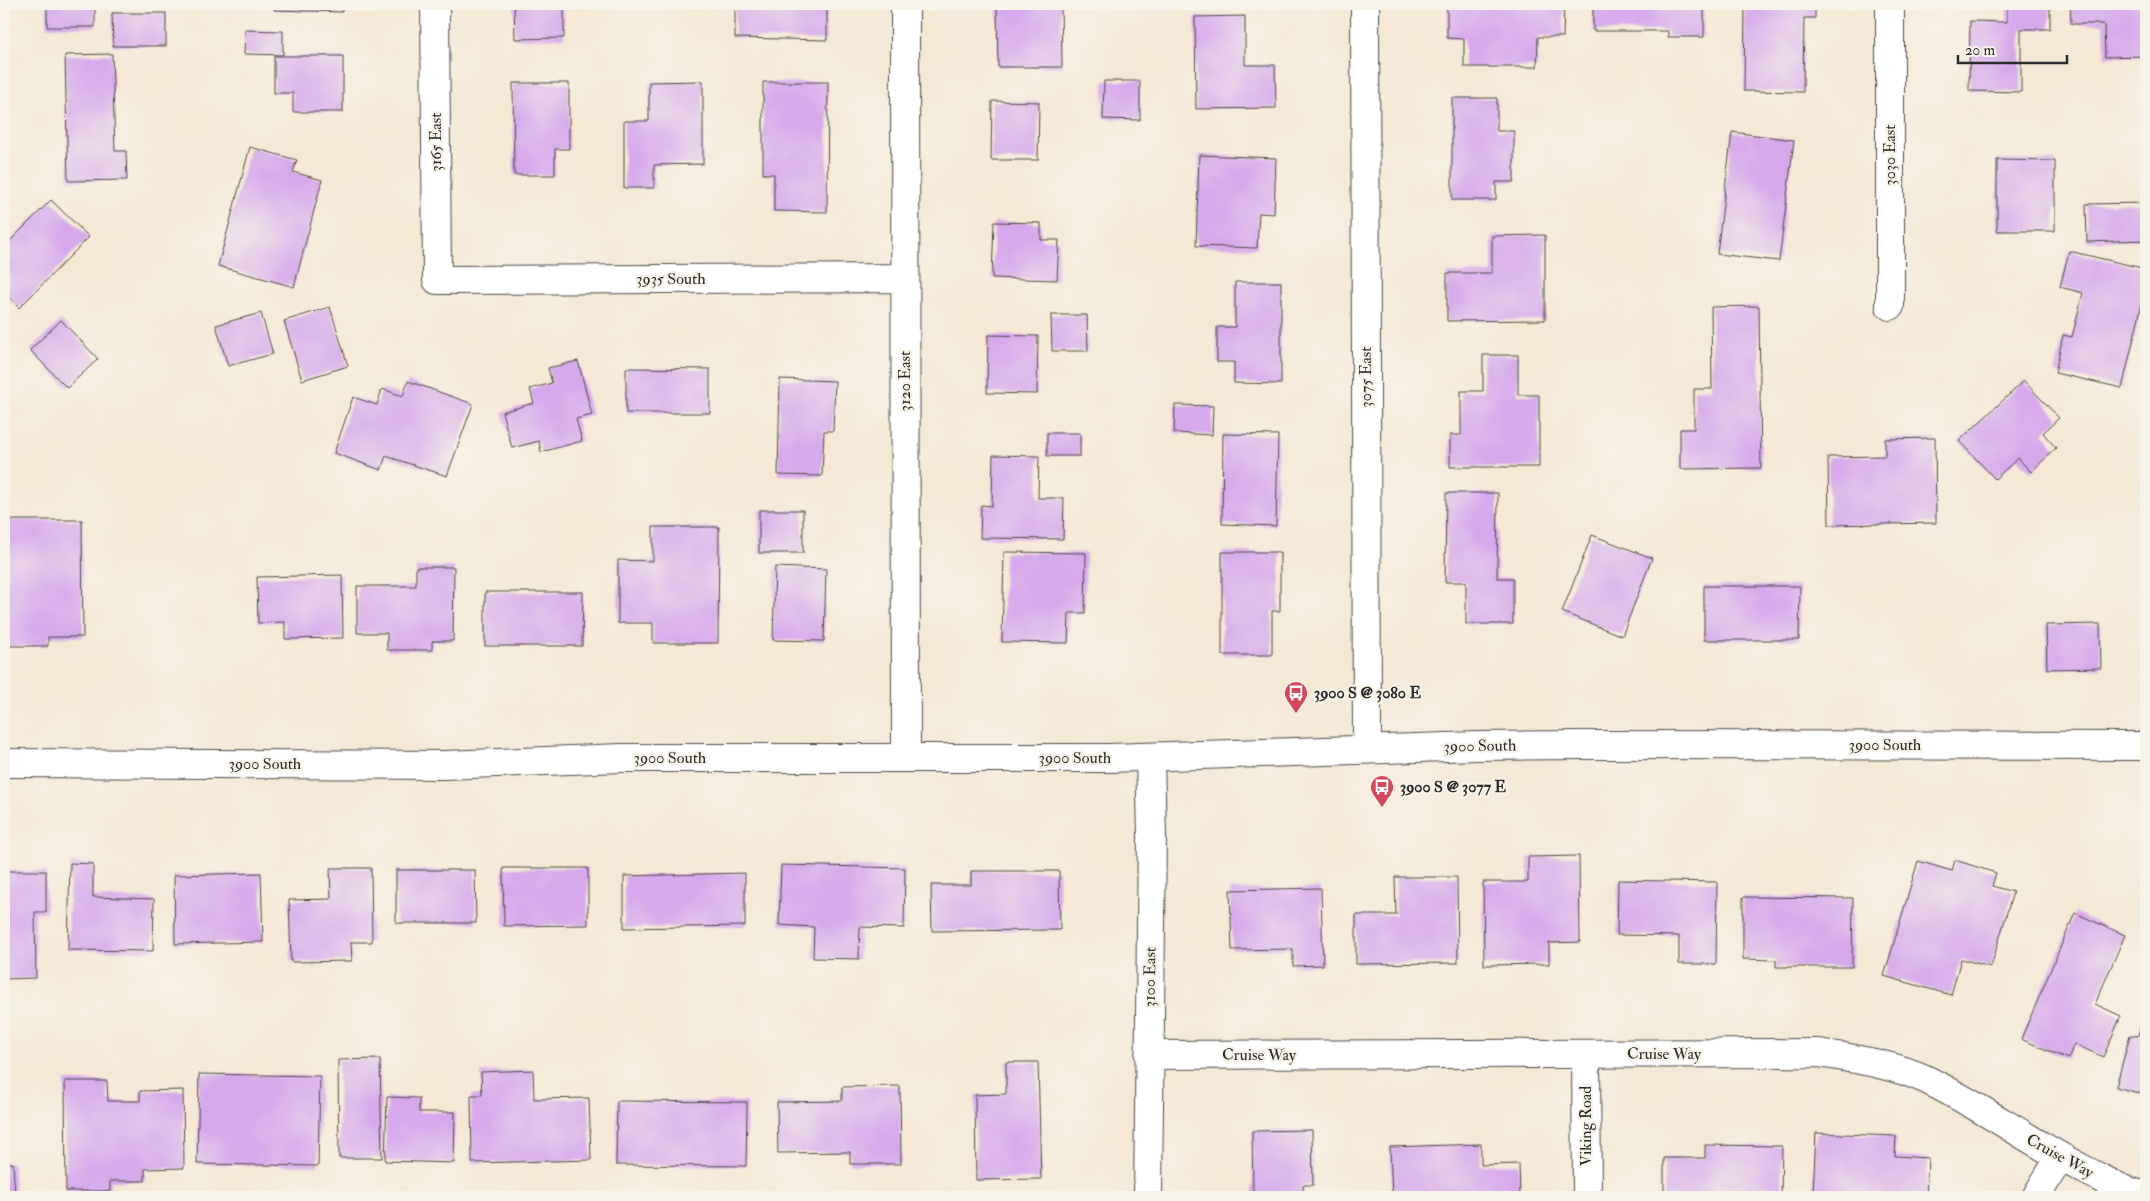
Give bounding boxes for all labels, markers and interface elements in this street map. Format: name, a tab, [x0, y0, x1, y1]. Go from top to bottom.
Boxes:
scale bar	[1958, 32, 2066, 64]
text: 20 m	[1965, 41, 1995, 60]
street label: 3165 East	[426, 112, 446, 172]
street label: 3030 East	[1880, 125, 1900, 185]
street label: 3935 South	[636, 269, 706, 289]
street label: 3075 East	[1356, 347, 1376, 407]
street label: 3120 East	[895, 351, 915, 411]
bus stop icon: 3900 S @ 3080 E	[1283, 680, 1309, 714]
place label: 3900 S @ 3080 E	[1314, 683, 1421, 703]
street label: 3900 South	[1444, 735, 1517, 757]
street label: 3900 South	[1849, 735, 1922, 755]
street label: 3900 South	[634, 748, 707, 768]
street label: 3900 South	[1039, 748, 1112, 768]
street label: 3900 South	[229, 754, 302, 774]
bus stop icon: 3900 S @ 3077 E	[1369, 774, 1395, 808]
place label: 3900 S @ 3077 E	[1400, 777, 1506, 797]
street label: 3100 East	[1139, 947, 1161, 1007]
street label: Cruise Way	[1627, 1044, 1702, 1064]
street label: Cruise Way	[1222, 1045, 1297, 1065]
street label: Viking Road	[1576, 1086, 1596, 1166]
street label: Cruise Way	[2023, 1129, 2098, 1183]

